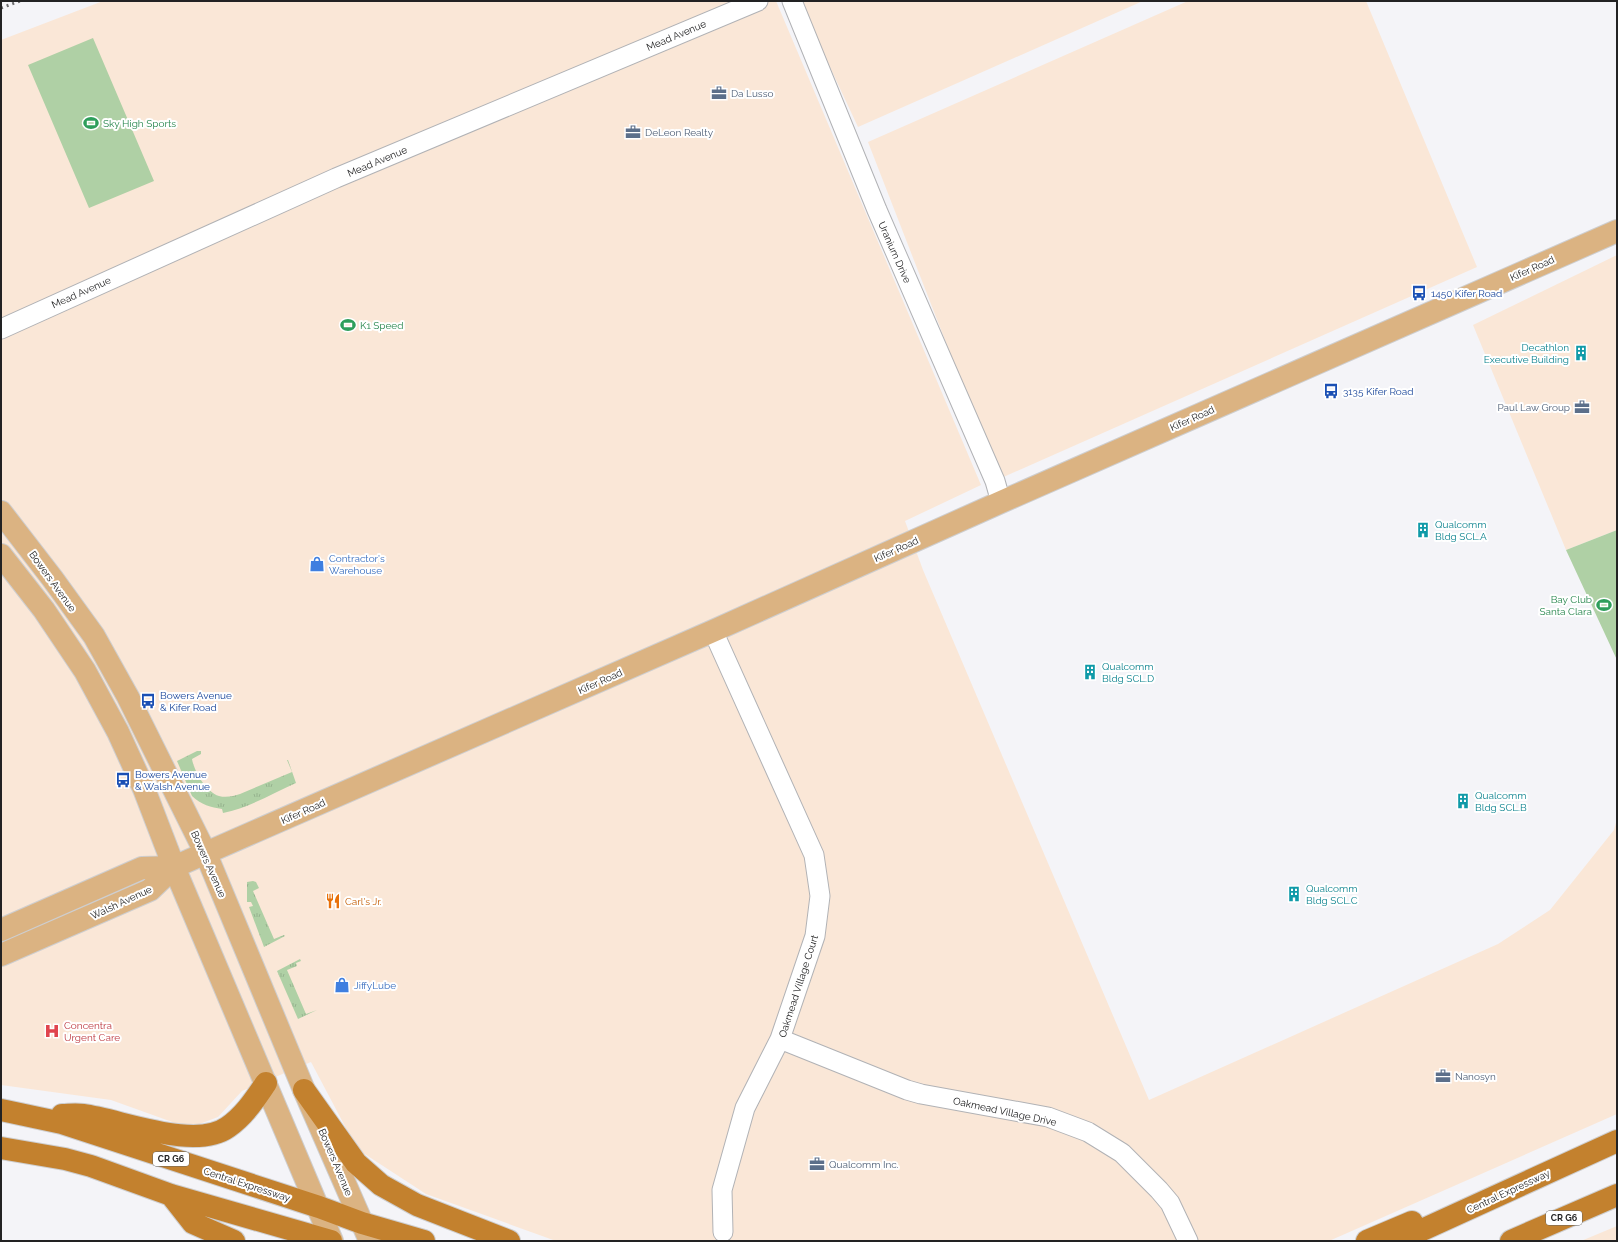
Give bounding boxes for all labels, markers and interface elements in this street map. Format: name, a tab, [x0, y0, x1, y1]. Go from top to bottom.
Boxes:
street label: Mead Avenue	[645, 18, 708, 53]
office icon: Da Lusso	[710, 84, 728, 102]
place label: Da Lusso	[731, 88, 774, 99]
sports icon: Sky High Sports	[82, 114, 100, 132]
place label: Sky High Sports	[103, 118, 176, 129]
office icon: DeLeon Realty	[624, 123, 642, 141]
place label: DeLeon Realty	[645, 127, 714, 138]
street label: Mead Avenue	[346, 144, 409, 179]
street label: Uranium Drive	[876, 220, 913, 285]
street label: Kifer Road	[1508, 254, 1556, 283]
street label: Mead Avenue	[50, 274, 113, 310]
bus stop icon: 1450 Kifer Road	[1410, 284, 1428, 302]
place label: 1450 Kifer Road	[1431, 288, 1502, 299]
sports icon: K1 Speed	[339, 316, 357, 334]
place label: K1 Speed	[360, 320, 403, 331]
place label: Decathlon Executive Building	[1484, 342, 1569, 365]
building icon: Decathlon Executive Building	[1572, 344, 1590, 362]
bus stop icon: 3135 Kifer Road	[1322, 382, 1340, 400]
place label: 3135 Kifer Road	[1343, 386, 1413, 397]
office icon: Paul Law Group	[1573, 398, 1591, 416]
place label: Paul Law Group	[1497, 402, 1570, 413]
street label: Kifer Road	[1168, 404, 1216, 433]
place label: Qualcomm Bldg SCL.A	[1435, 519, 1487, 542]
building icon: Qualcomm Bldg SCL.A	[1414, 521, 1432, 539]
street label: Kifer Road	[872, 535, 920, 564]
street label: Bowers Avenue	[27, 549, 78, 614]
place label: Contractor's Warehouse	[329, 553, 385, 576]
shop icon: Contractor's Warehouse	[308, 555, 326, 573]
place label: Bay Club Santa Clara	[1539, 594, 1592, 617]
sports icon: Bay Club Santa Clara	[1595, 596, 1613, 614]
place label: Qualcomm Bldg SCL.D	[1102, 661, 1154, 684]
building icon: Qualcomm Bldg SCL.D	[1081, 663, 1099, 681]
street label: Kifer Road	[576, 667, 624, 696]
place label: Bowers Avenue & Kifer Road	[160, 690, 232, 713]
bus stop icon: Bowers Avenue & Kifer Road	[139, 692, 157, 710]
place label: Bowers Avenue & Walsh Avenue	[135, 769, 210, 792]
bus stop icon: Bowers Avenue & Walsh Avenue	[114, 771, 132, 789]
place label: Qualcomm Bldg SCL.B	[1475, 790, 1527, 813]
building icon: Qualcomm Bldg SCL.B	[1454, 792, 1472, 810]
street label: Kifer Road	[279, 797, 327, 826]
street label: Bowers Avenue	[189, 829, 228, 899]
street label: Walsh Avenue	[89, 883, 154, 921]
place label: Qualcomm Bldg SCL.C	[1306, 883, 1358, 906]
building icon: Qualcomm Bldg SCL.C	[1285, 885, 1303, 903]
restaurant icon: Carl's Jr.	[324, 892, 342, 910]
place label: Carl's Jr.	[345, 896, 382, 907]
street label: Oakmead Village Court	[777, 933, 820, 1039]
shop icon: JiffyLube	[333, 976, 351, 994]
place label: JiffyLube	[354, 980, 396, 991]
place label: Concentra Urgent Care	[64, 1020, 120, 1043]
hospital icon: Concentra Urgent Care	[43, 1022, 61, 1040]
office icon: Nanosyn	[1434, 1067, 1452, 1085]
place label: Nanosyn	[1455, 1071, 1496, 1082]
street label: Oakmead Village Drive	[952, 1095, 1058, 1128]
street label: Bowers Avenue	[316, 1127, 355, 1198]
road number: CR G6	[153, 1152, 189, 1166]
office icon: Qualcomm Inc.	[808, 1155, 826, 1173]
place label: Qualcomm Inc.	[829, 1159, 899, 1170]
street label: Central Expressway	[202, 1165, 292, 1204]
street label: Central Expressway	[1465, 1167, 1552, 1216]
road number: CR G6	[1546, 1211, 1582, 1225]

